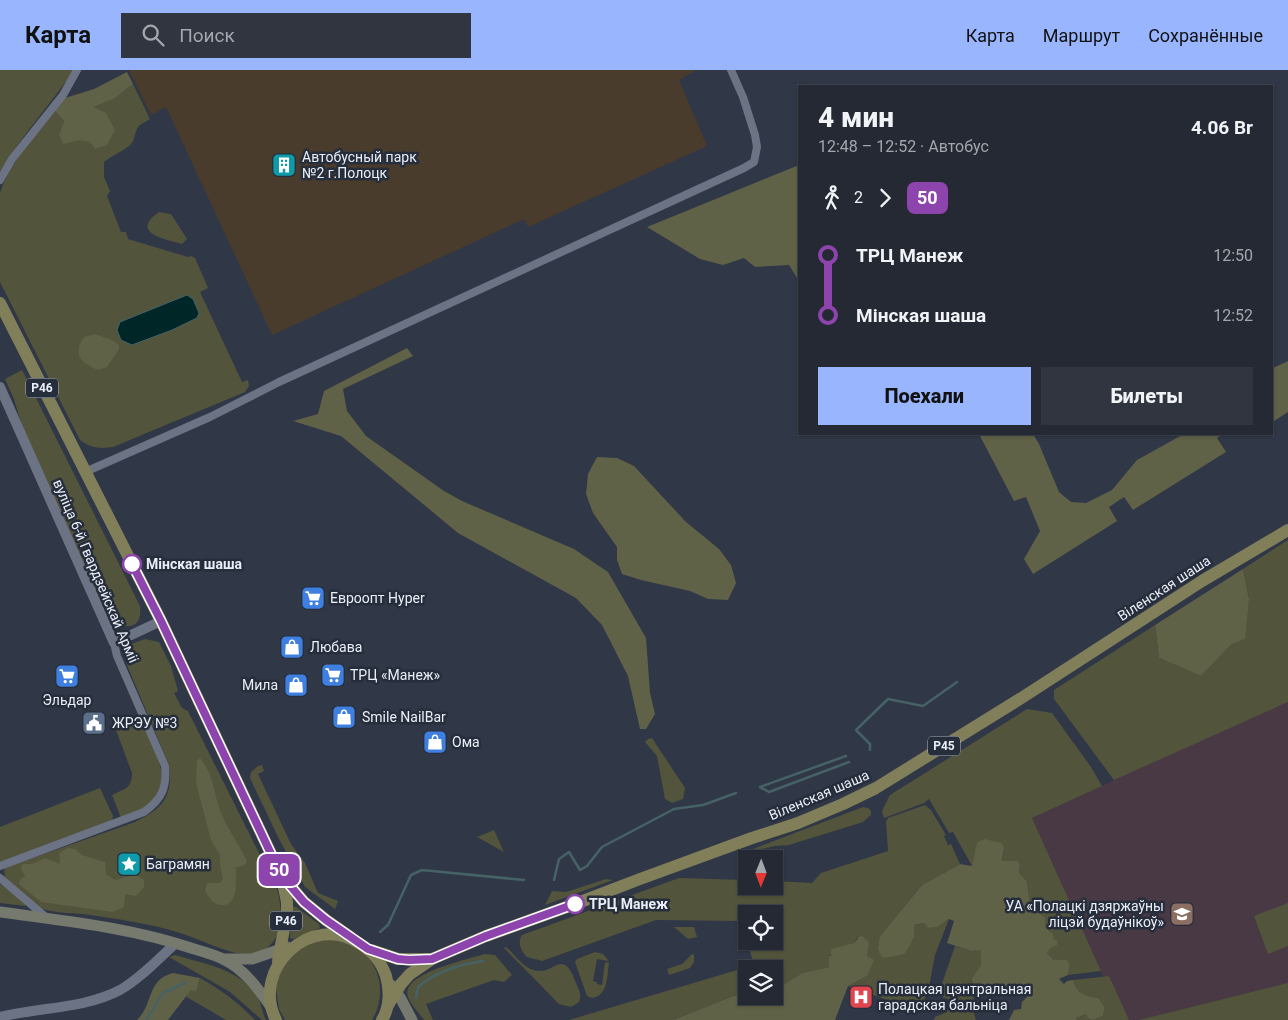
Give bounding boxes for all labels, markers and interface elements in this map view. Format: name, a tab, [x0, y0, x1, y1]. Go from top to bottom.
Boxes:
search box	[121, 13, 471, 58]
text: Карта	[25, 21, 91, 49]
icon: search	[139, 21, 167, 49]
text: Поиск	[179, 24, 235, 47]
text: Карта	[966, 25, 1015, 46]
text: Маршрут	[1043, 25, 1120, 46]
text: Сохранённые	[1148, 25, 1263, 46]
text: 4 мин	[818, 101, 894, 134]
text: 4.06 Br	[1191, 116, 1253, 139]
text: 12:48 – 12:52 · Автобус	[818, 137, 989, 156]
place label: Автобусный парк №2 г.Полоцк	[302, 149, 417, 181]
building icon: Автобусный парк №2 г.Полоцк	[271, 152, 297, 178]
icon: walk	[818, 184, 846, 212]
icon: forward	[871, 184, 899, 212]
text: 50	[917, 187, 938, 208]
text: 2	[854, 188, 863, 207]
text: ТРЦ Манеж	[856, 244, 963, 267]
text: 12:50	[1213, 246, 1253, 265]
text: Мінская шаша	[856, 304, 986, 327]
text: 12:52	[1213, 306, 1253, 325]
button: Поехали	[818, 367, 1031, 425]
button: Билеты	[1041, 367, 1253, 425]
road number: Р46	[26, 378, 58, 398]
street label: вуліца 6-й Гвардзейскай Арміі	[50, 477, 142, 665]
street label: Віленская шаша	[1115, 552, 1213, 624]
marker: Мінская шаша	[122, 554, 142, 574]
place label: Мінская шаша	[146, 556, 243, 572]
supermarket icon: Евроопт Hyper	[300, 585, 326, 611]
place label: Евроопт Hyper	[330, 590, 425, 606]
shop icon: Любава	[279, 634, 305, 660]
place label: Любава	[310, 639, 362, 655]
supermarket icon: ТРЦ «Манеж»	[320, 662, 346, 688]
supermarket icon: Эльдар	[54, 663, 80, 689]
place label: ТРЦ «Манеж»	[350, 667, 441, 683]
shop icon: Мила	[283, 672, 309, 698]
place label: Мила	[242, 677, 278, 693]
place label: Эльдар	[43, 692, 92, 708]
shop icon: Smile NailBar	[331, 704, 357, 730]
place label: Smile NailBar	[362, 709, 446, 725]
public building icon: ЖРЭУ №3	[81, 710, 107, 736]
place label: ЖРЭУ №3	[112, 715, 177, 731]
shop icon: Ома	[422, 729, 448, 755]
place label: Ома	[452, 734, 480, 750]
road number: Р45	[928, 736, 960, 756]
street label: Віленская шаша	[766, 767, 872, 823]
north arrow	[738, 850, 782, 895]
map controls	[738, 850, 783, 1005]
place icon: Баграмян	[116, 851, 142, 877]
line badge: 50	[256, 854, 302, 886]
place label: Баграмян	[146, 856, 210, 872]
text: 50	[269, 859, 289, 880]
marker: ТРЦ Манеж	[565, 894, 585, 914]
place label: ТРЦ Манеж	[589, 896, 668, 912]
place label: УА «Полацкі дзяржаўны ліцэй будаўнікоў»	[1006, 898, 1164, 930]
school or university icon: УА «Полацкі дзяржаўны ліцэй будаўнікоў»	[1169, 901, 1195, 927]
button: locate	[738, 905, 783, 950]
road number: Р46	[270, 911, 302, 930]
button: layers	[738, 960, 783, 1005]
place label: Полацкая цэнтральная гарадская бальніца	[878, 981, 1031, 1013]
hospital icon: Полацкая цэнтральная гарадская бальніца	[848, 984, 874, 1010]

